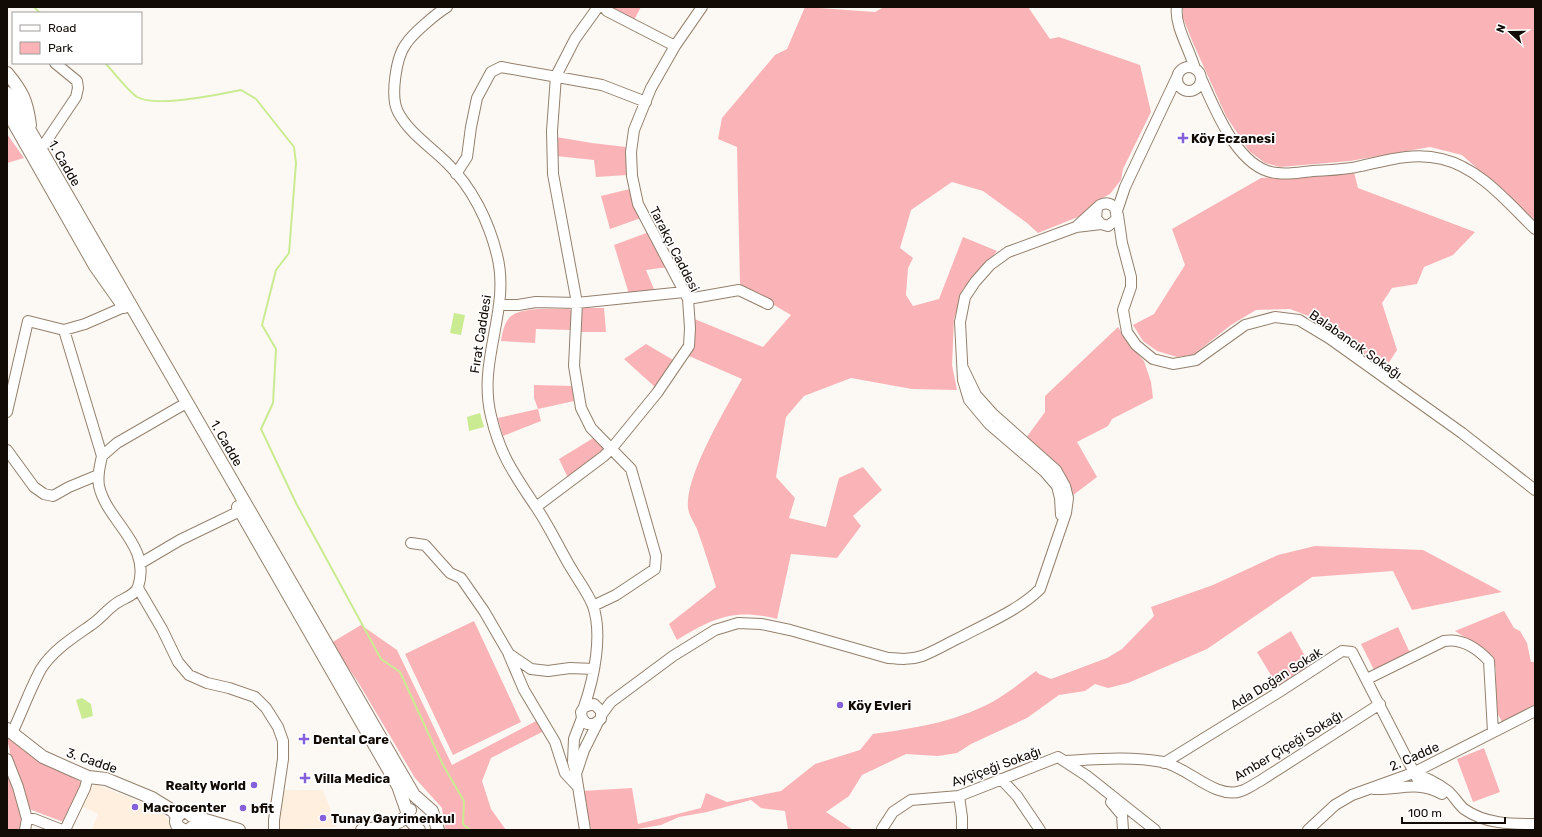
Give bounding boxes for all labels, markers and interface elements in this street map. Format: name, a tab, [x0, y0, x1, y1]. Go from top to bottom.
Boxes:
legend	[12, 12, 142, 64]
north arrow	[1490, 12, 1530, 52]
text: Road	[48, 21, 76, 35]
text: N	[1494, 22, 1509, 35]
text: Park	[48, 41, 74, 55]
place label: Köy Eczanesi	[1191, 131, 1275, 146]
marker: Köy Eczanesi	[1178, 133, 1188, 143]
street label: 1. Cadde	[45, 138, 84, 189]
street label: Tarakçı Caddesi	[647, 204, 703, 294]
street label: Fırat Caddesi	[467, 294, 494, 374]
street label: Balabancık Sokağı	[1306, 307, 1405, 383]
street label: 1. Cadde	[207, 418, 246, 469]
street label: Ada Doğan Sokak	[1228, 644, 1326, 713]
place label: Köy Evleri	[848, 698, 911, 713]
marker: Köy Evleri	[835, 700, 845, 710]
street label: Amber Çiçeği Sokağı	[1231, 707, 1346, 785]
place label: Dental Care	[313, 732, 389, 747]
marker: Dental Care	[298, 733, 310, 745]
street label: 2. Cadde	[1387, 739, 1441, 774]
street label: Ayçiçeği Sokağı	[949, 743, 1043, 791]
street label: 3. Cadde	[64, 745, 119, 776]
place label: Villa Medica	[314, 771, 390, 786]
marker: Villa Medica	[299, 772, 311, 784]
place label: Realty World	[165, 778, 246, 793]
marker: Realty World	[249, 780, 259, 790]
scale bar	[1402, 799, 1505, 825]
place label: Macrocenter	[143, 800, 226, 815]
place label: bfit	[251, 801, 274, 816]
marker: Macrocenter	[130, 802, 140, 812]
marker: bfit	[238, 803, 248, 813]
text: 100 m	[1408, 806, 1442, 820]
place label: Tunay Gayrimenkul	[331, 811, 455, 826]
marker: Tunay Gayrimenkul	[318, 813, 328, 823]

